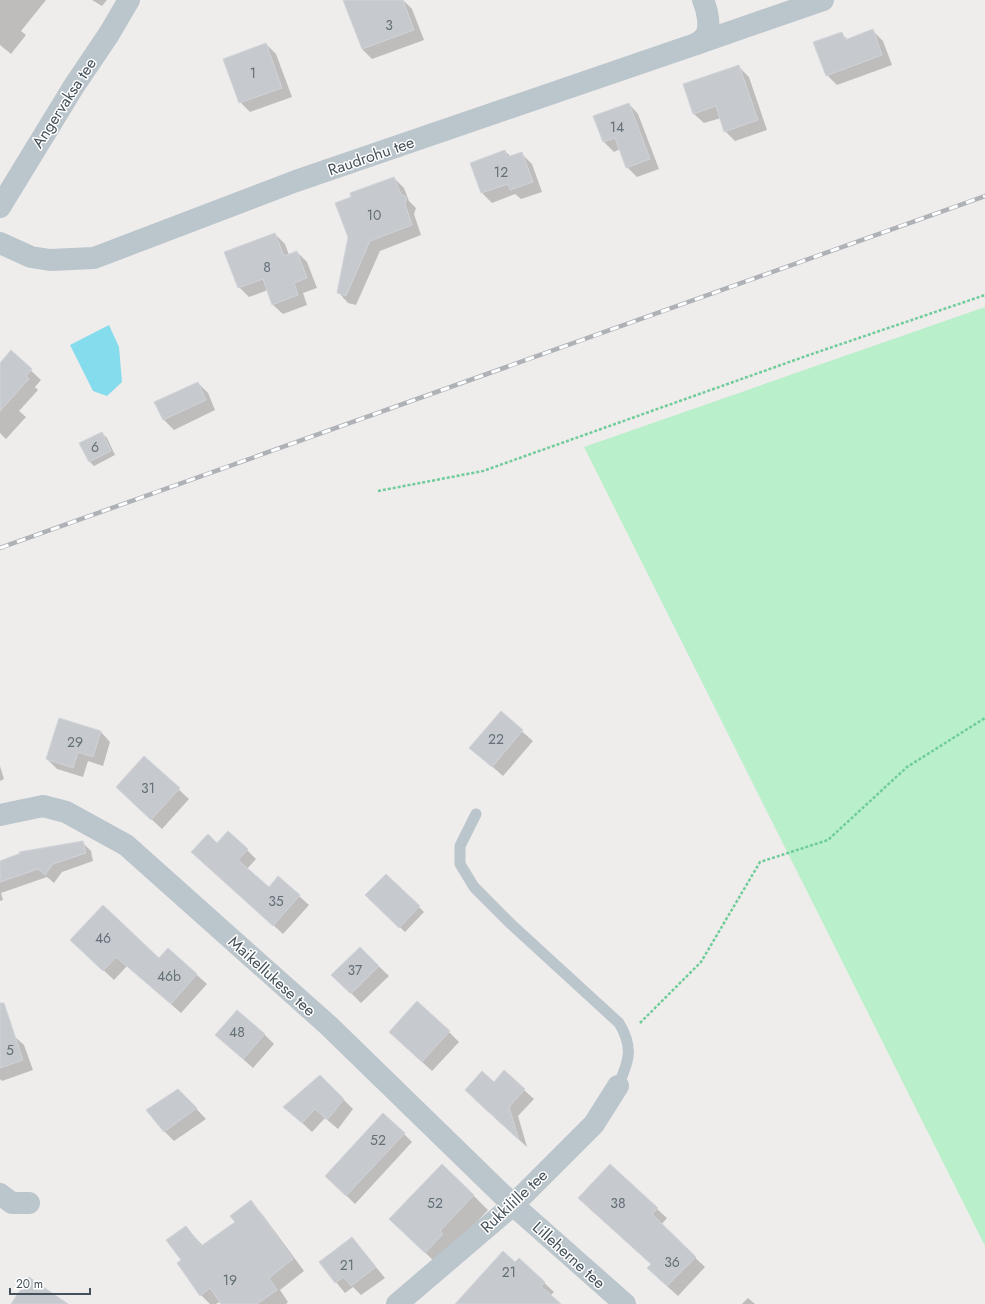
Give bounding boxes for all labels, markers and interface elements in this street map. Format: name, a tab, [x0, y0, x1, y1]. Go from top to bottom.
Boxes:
house number: 3	[385, 15, 393, 35]
street label: Angervaksa tee	[26, 53, 102, 153]
house number: 1	[250, 63, 256, 83]
house number: 14	[610, 117, 624, 137]
street label: Raudrohu tee	[325, 130, 417, 182]
house number: 12	[494, 162, 508, 182]
house number: 10	[367, 205, 381, 225]
house number: 8	[263, 257, 271, 277]
house number: 6	[91, 437, 99, 457]
house number: 22	[488, 729, 504, 749]
house number: 29	[67, 732, 83, 752]
house number: 31	[141, 778, 155, 798]
house number: 35	[268, 891, 284, 911]
house number: 46	[95, 928, 111, 948]
street label: Maikellukese tee	[223, 930, 321, 1022]
house number: 37	[348, 960, 363, 980]
house number: 46b	[157, 966, 181, 986]
house number: 48	[229, 1022, 245, 1042]
house number: 5	[6, 1040, 14, 1060]
house number: 52	[370, 1130, 386, 1150]
street label: Rukkilille tee	[475, 1164, 553, 1238]
house number: 52	[427, 1193, 443, 1213]
house number: 38	[610, 1193, 626, 1213]
street label: Lilleherne tee	[528, 1216, 610, 1294]
house number: 36	[664, 1252, 680, 1272]
house number: 21	[340, 1255, 354, 1275]
house number: 21	[502, 1262, 516, 1282]
scale bar	[10, 1270, 90, 1296]
house number: 19	[223, 1270, 237, 1290]
text: 20 m	[16, 1275, 43, 1293]

